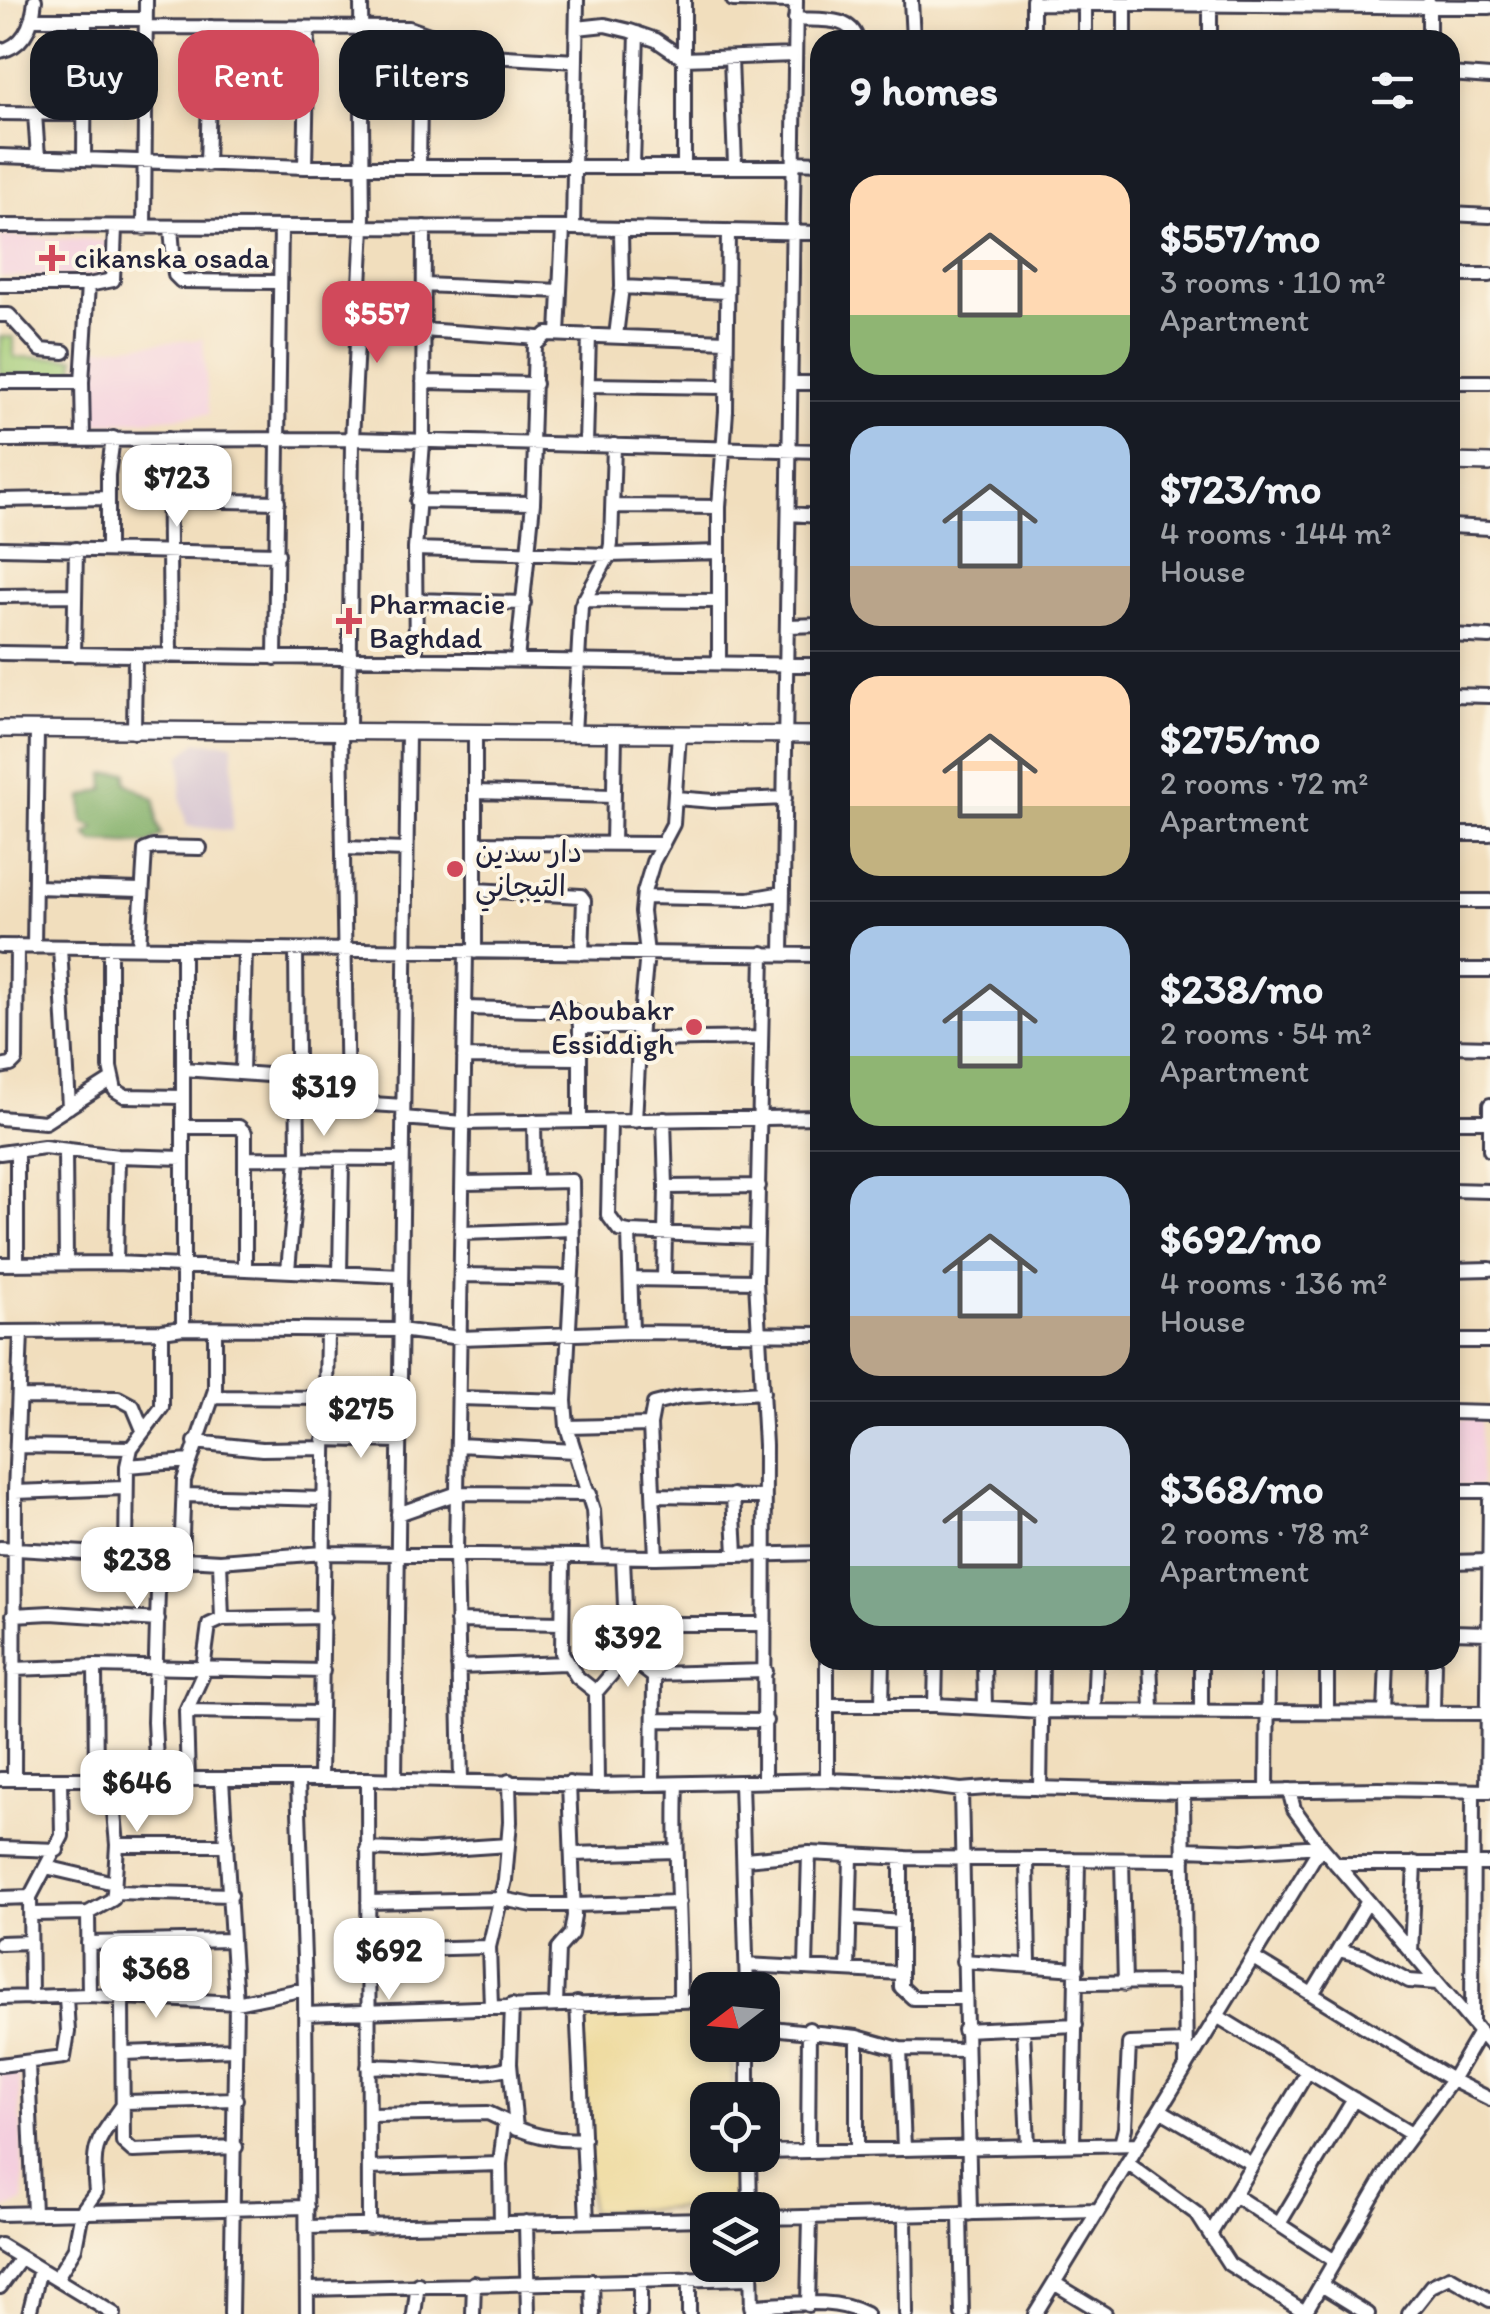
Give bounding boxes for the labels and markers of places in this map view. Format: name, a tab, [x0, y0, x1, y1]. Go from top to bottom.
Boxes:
place label: cikanska osada	[74, 239, 270, 276]
marker: cikanska osada	[39, 245, 65, 271]
pin: $557	[318, 281, 436, 366]
pin: $723	[118, 445, 236, 530]
place label: Pharmacie Baghdad	[369, 585, 505, 656]
marker: Pharmacie Baghdad	[338, 610, 360, 632]
place label: دار سدين التيجاني	[475, 833, 582, 912]
marker: دار سدين التيجاني	[444, 858, 466, 880]
place label: Aboubakr Essiddigh	[549, 991, 674, 1062]
marker: Aboubakr Essiddigh	[683, 1016, 705, 1038]
pin: $319	[265, 1054, 383, 1139]
pin: $275	[302, 1376, 420, 1461]
pin: $238	[78, 1527, 196, 1612]
pin: $392	[569, 1605, 687, 1690]
pin: $646	[78, 1750, 196, 1835]
pin: $692	[330, 1918, 448, 2003]
pin: $368	[97, 1936, 215, 2021]

